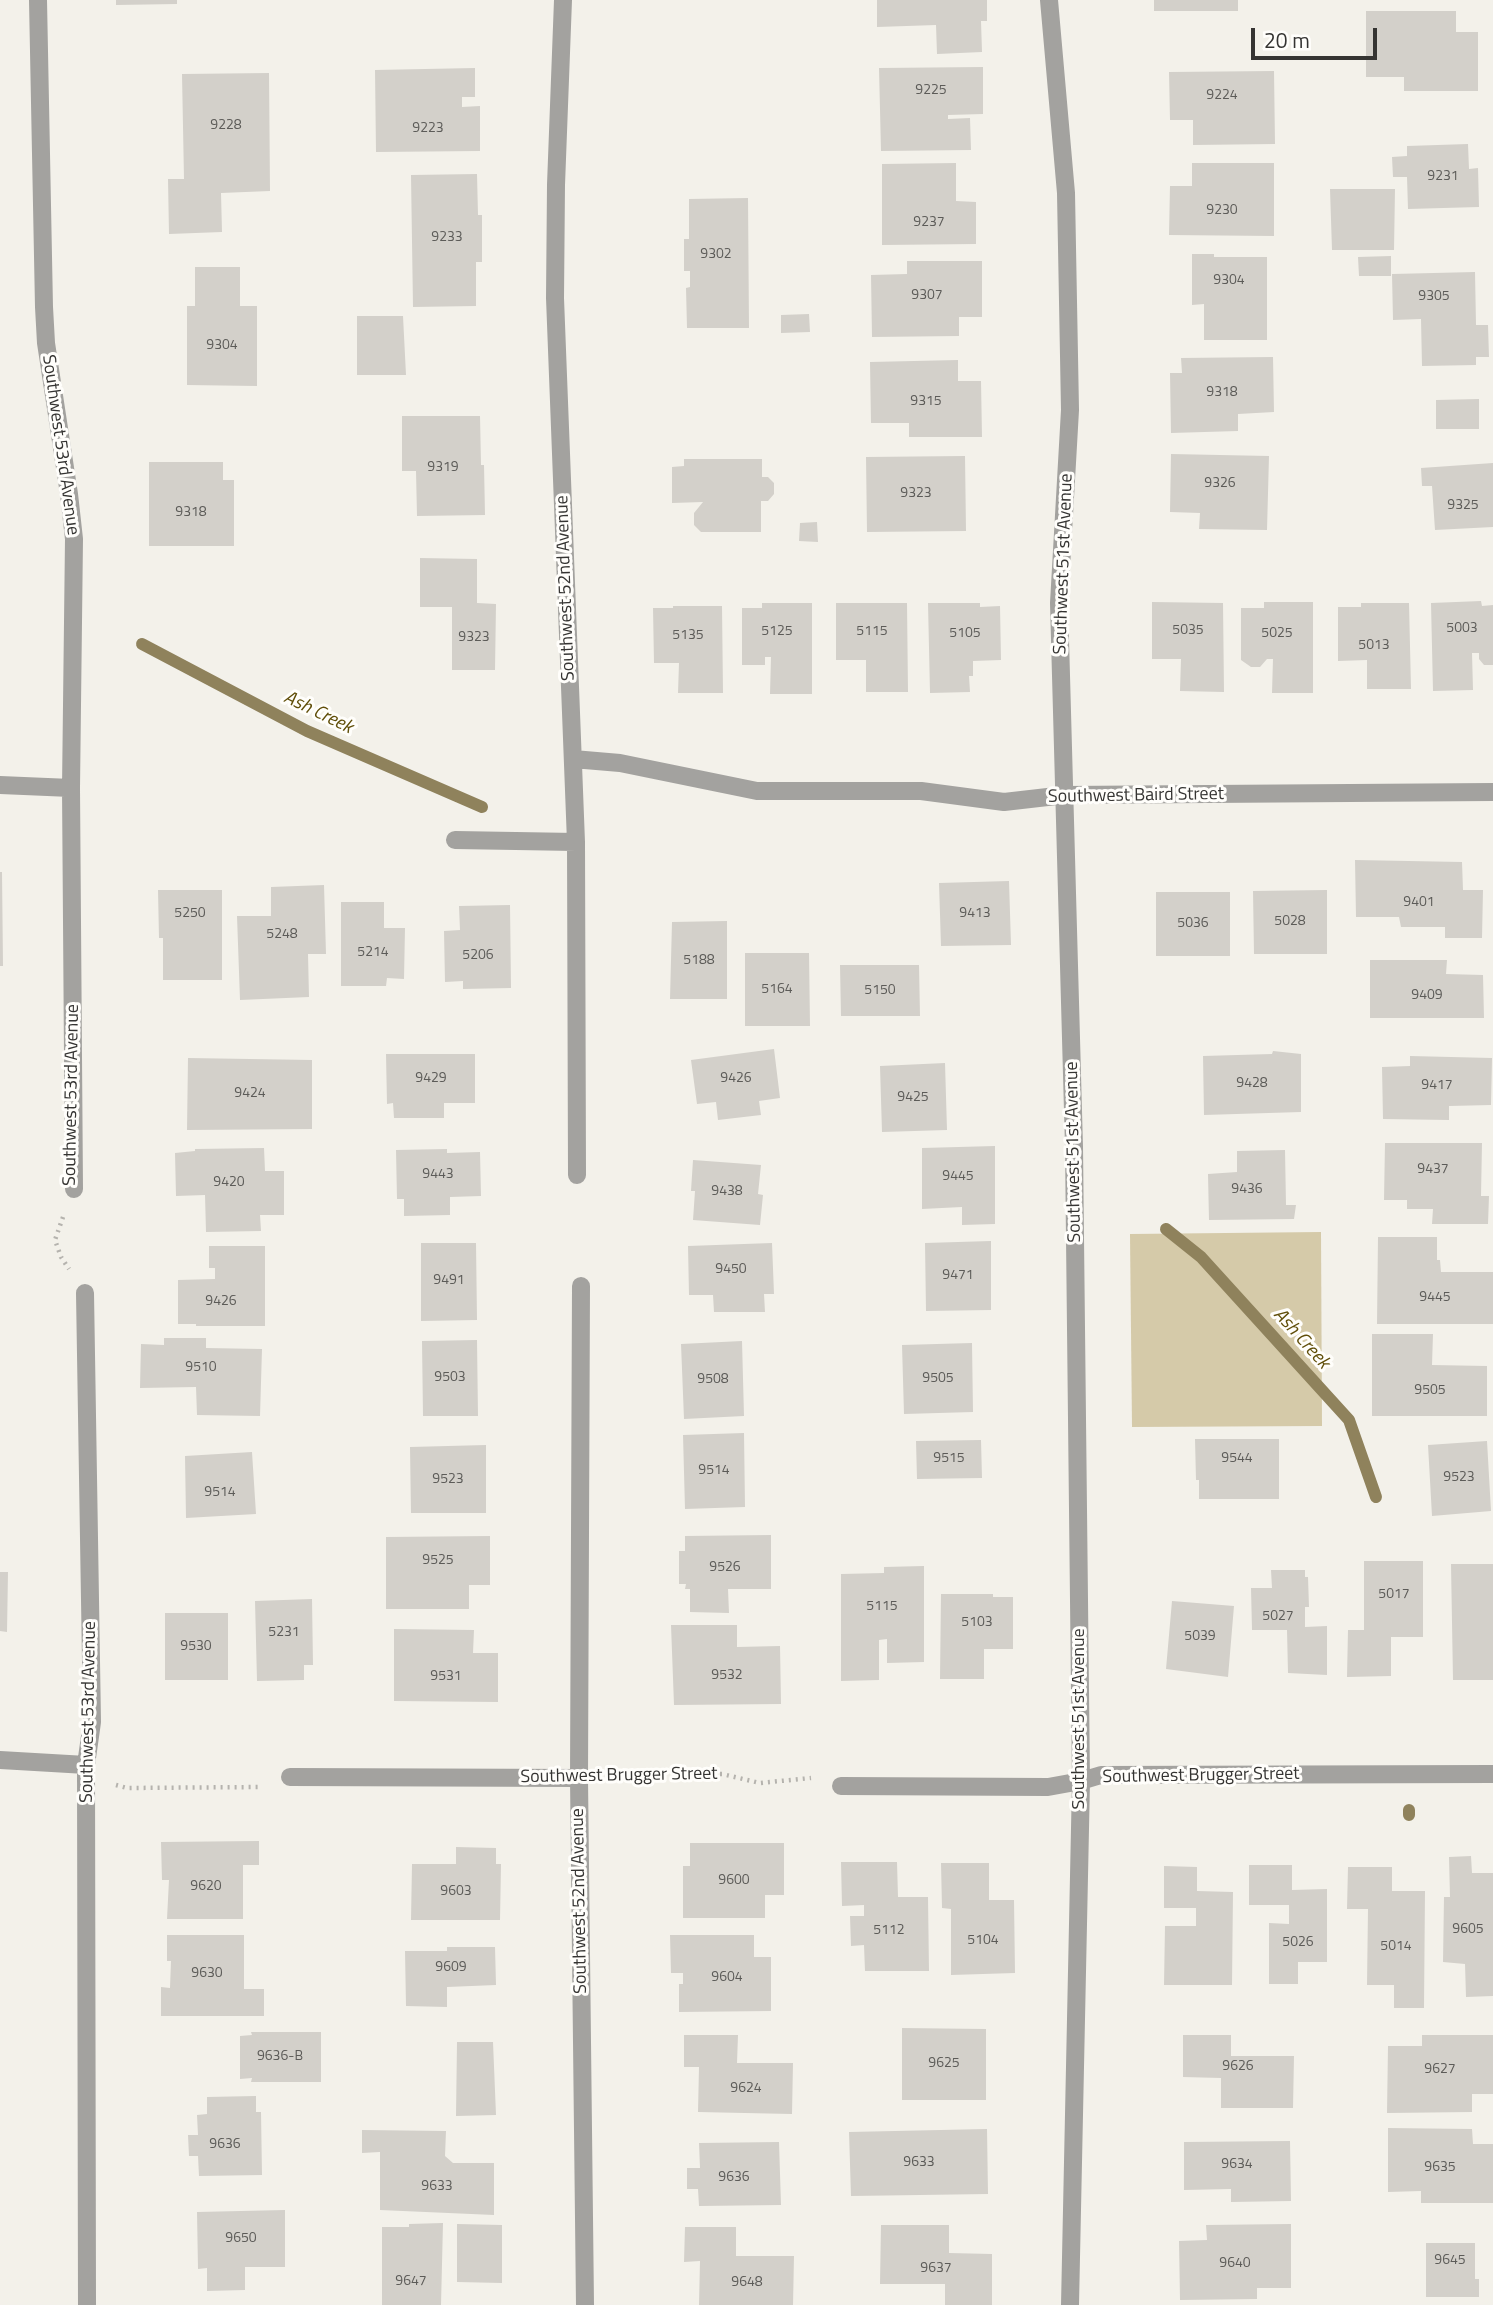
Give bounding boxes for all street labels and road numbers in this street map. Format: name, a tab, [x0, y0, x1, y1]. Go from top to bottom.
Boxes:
street label: Southwest 53rd Avenue	[37, 353, 83, 537]
street label: Southwest 51st Avenue	[1050, 473, 1078, 655]
street label: Southwest 52nd Avenue	[552, 495, 580, 681]
street label: Southwest Baird Street	[1048, 784, 1224, 808]
street label: Southwest 53rd Avenue	[60, 1004, 84, 1186]
street label: Southwest 51st Avenue	[1062, 1061, 1086, 1243]
street label: Southwest 53rd Avenue	[77, 1621, 101, 1803]
street label: Southwest 51st Avenue	[1069, 1628, 1091, 1810]
street label: Southwest Brugger Street	[520, 1763, 718, 1789]
street label: Southwest Brugger Street	[1102, 1763, 1300, 1789]
street label: Southwest 52nd Avenue	[568, 1808, 592, 1994]

